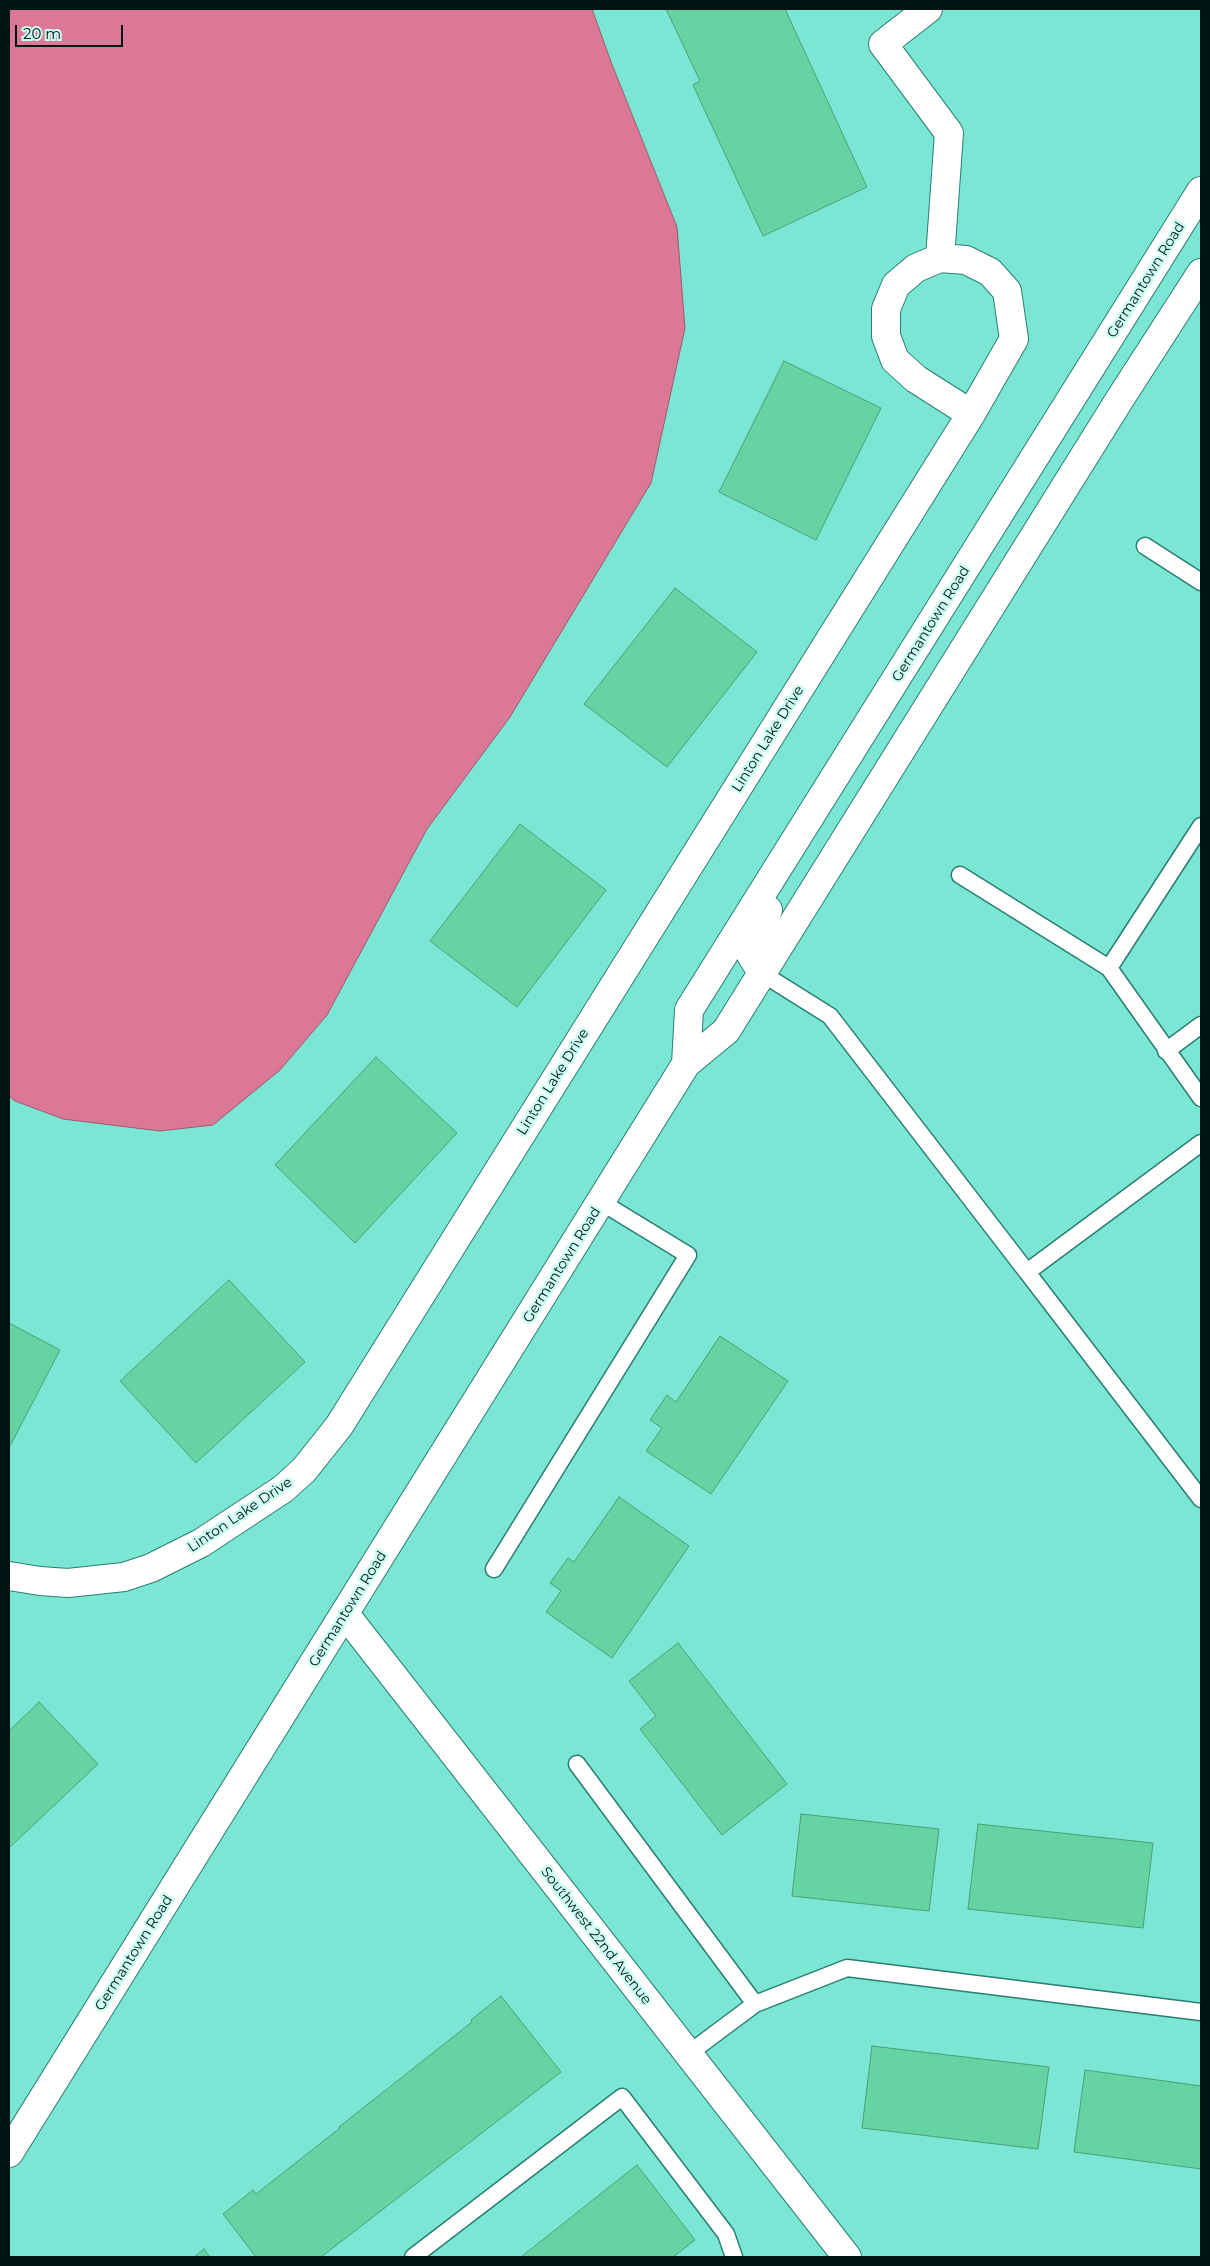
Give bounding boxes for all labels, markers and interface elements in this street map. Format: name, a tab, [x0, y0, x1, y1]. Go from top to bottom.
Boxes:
scale bar	[18, 15, 125, 47]
text: 20 m	[23, 24, 61, 43]
street label: Germantown Road	[1104, 219, 1188, 341]
street label: Germantown Road	[889, 563, 973, 685]
street label: Linton Lake Drive	[729, 683, 807, 795]
street label: Linton Lake Drive	[514, 1026, 592, 1138]
street label: Germantown Road	[520, 1204, 604, 1326]
street label: Linton Lake Drive	[185, 1474, 295, 1556]
street label: Germantown Road	[306, 1548, 390, 1670]
street label: Southwest 22nd Avenue	[537, 1864, 655, 2008]
street label: Germantown Road	[92, 1892, 176, 2014]

